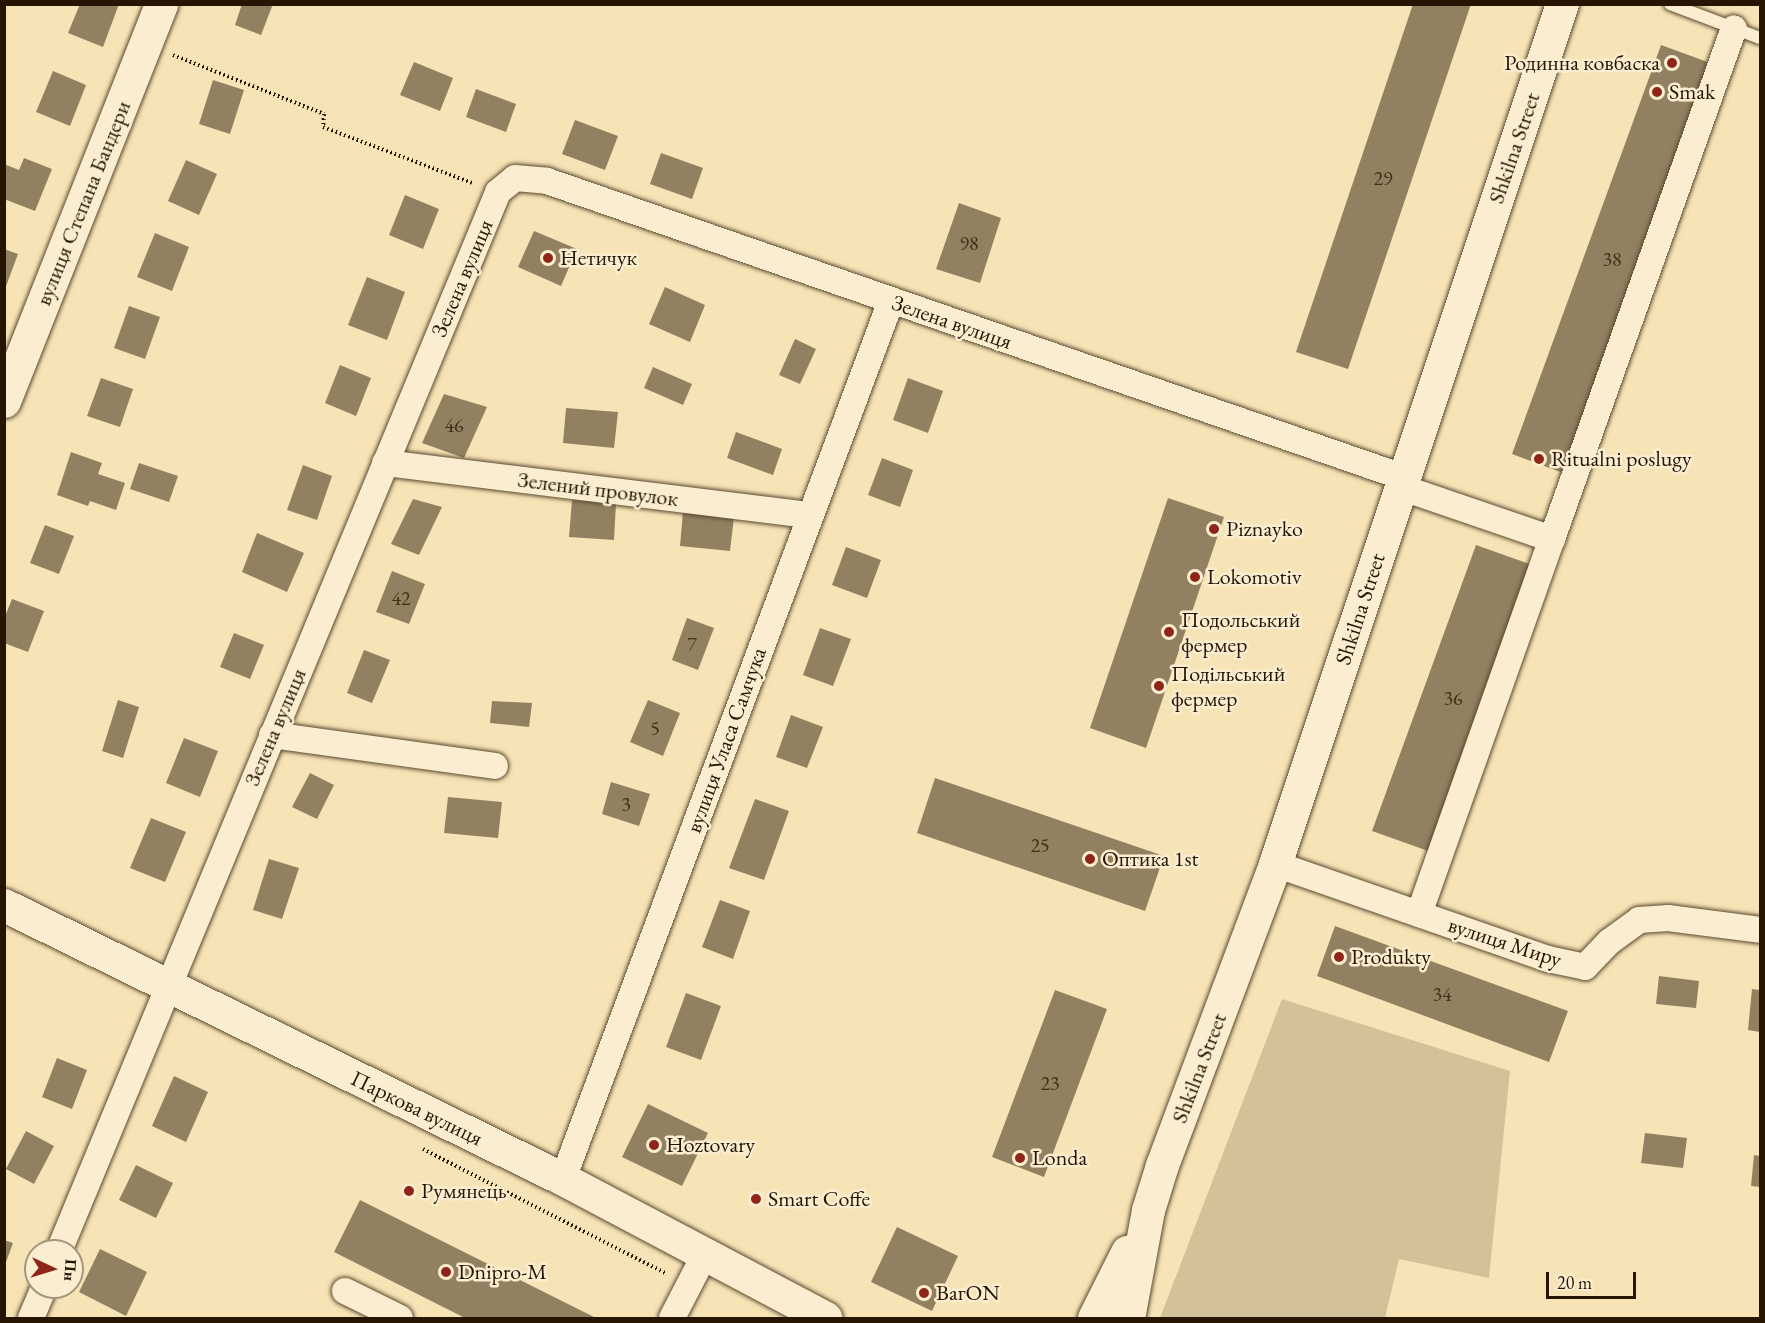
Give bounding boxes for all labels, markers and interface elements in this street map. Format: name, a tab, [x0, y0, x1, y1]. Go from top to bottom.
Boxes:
place label: Родинна ковбаска	[1504, 50, 1660, 76]
marker: Родинна ковбаска	[1665, 56, 1679, 70]
place label: Smak	[1669, 79, 1715, 105]
marker: Smak	[1650, 85, 1664, 99]
street label: Shkilna Street	[1483, 89, 1545, 207]
street label: вулиця Степана Бандери	[30, 97, 136, 309]
house number: 29	[1373, 166, 1393, 190]
street label: Зелена вулиця	[425, 215, 499, 341]
house number: 98	[959, 231, 979, 255]
place label: Нетичук	[560, 245, 637, 271]
house number: 38	[1602, 247, 1622, 271]
marker: Нетичук	[541, 251, 555, 265]
street label: Зелена вулиця	[889, 289, 1015, 355]
house number: 46	[444, 413, 464, 437]
place label: Ritualni poslugy	[1551, 446, 1692, 472]
marker: Ritualni poslugy	[1532, 452, 1546, 466]
street label: Зелений провулок	[516, 466, 680, 512]
place label: Piznayko	[1226, 516, 1303, 542]
marker: Piznayko	[1207, 522, 1221, 536]
street label: Shkilna Street	[1330, 550, 1390, 668]
place label: Lokomotiv	[1207, 564, 1302, 590]
marker: Lokomotiv	[1188, 570, 1202, 584]
house number: 42	[391, 586, 411, 610]
place label: Подольський фермер	[1181, 606, 1300, 658]
marker: Подольський фермер	[1162, 625, 1176, 639]
house number: 7	[687, 632, 697, 656]
street label: вулиця Уласа Самчука	[680, 644, 772, 836]
place label: Подільський фермер	[1171, 660, 1285, 712]
street label: Зелена вулиця	[238, 664, 312, 790]
marker: Подільський фермер	[1152, 679, 1166, 693]
house number: 36	[1443, 686, 1463, 710]
house number: 5	[650, 716, 660, 740]
house number: 3	[621, 792, 631, 816]
house number: 25	[1030, 833, 1050, 857]
place label: Оптика 1st	[1102, 846, 1198, 872]
marker: Оптика 1st	[1083, 852, 1097, 866]
street label: вулиця Миру	[1445, 911, 1565, 973]
place label: Produkty	[1351, 944, 1431, 970]
marker: Produkty	[1332, 950, 1346, 964]
house number: 34	[1432, 982, 1452, 1006]
street label: Shkilna Street	[1166, 1009, 1232, 1127]
street label: Паркова вулиця	[347, 1065, 487, 1151]
house number: 23	[1040, 1071, 1060, 1095]
place label: Hoztovary	[666, 1132, 755, 1158]
marker: Hoztovary	[647, 1138, 661, 1152]
place label: Londa	[1032, 1145, 1087, 1171]
marker: Londa	[1013, 1151, 1027, 1165]
place label: Румянець	[421, 1178, 507, 1204]
marker: Румянець	[402, 1184, 416, 1198]
place label: Smart Coffe	[768, 1186, 870, 1212]
marker: Smart Coffe	[749, 1192, 763, 1206]
north arrow	[24, 1239, 84, 1299]
text: Пн	[59, 1258, 82, 1282]
place label: Dnipro-M	[458, 1259, 547, 1285]
scale bar	[1549, 1260, 1639, 1298]
marker: Dnipro-M	[439, 1265, 453, 1279]
text: 20 m	[1557, 1271, 1592, 1294]
place label: ВагON	[936, 1280, 1000, 1306]
marker: ВагON	[917, 1286, 931, 1300]

